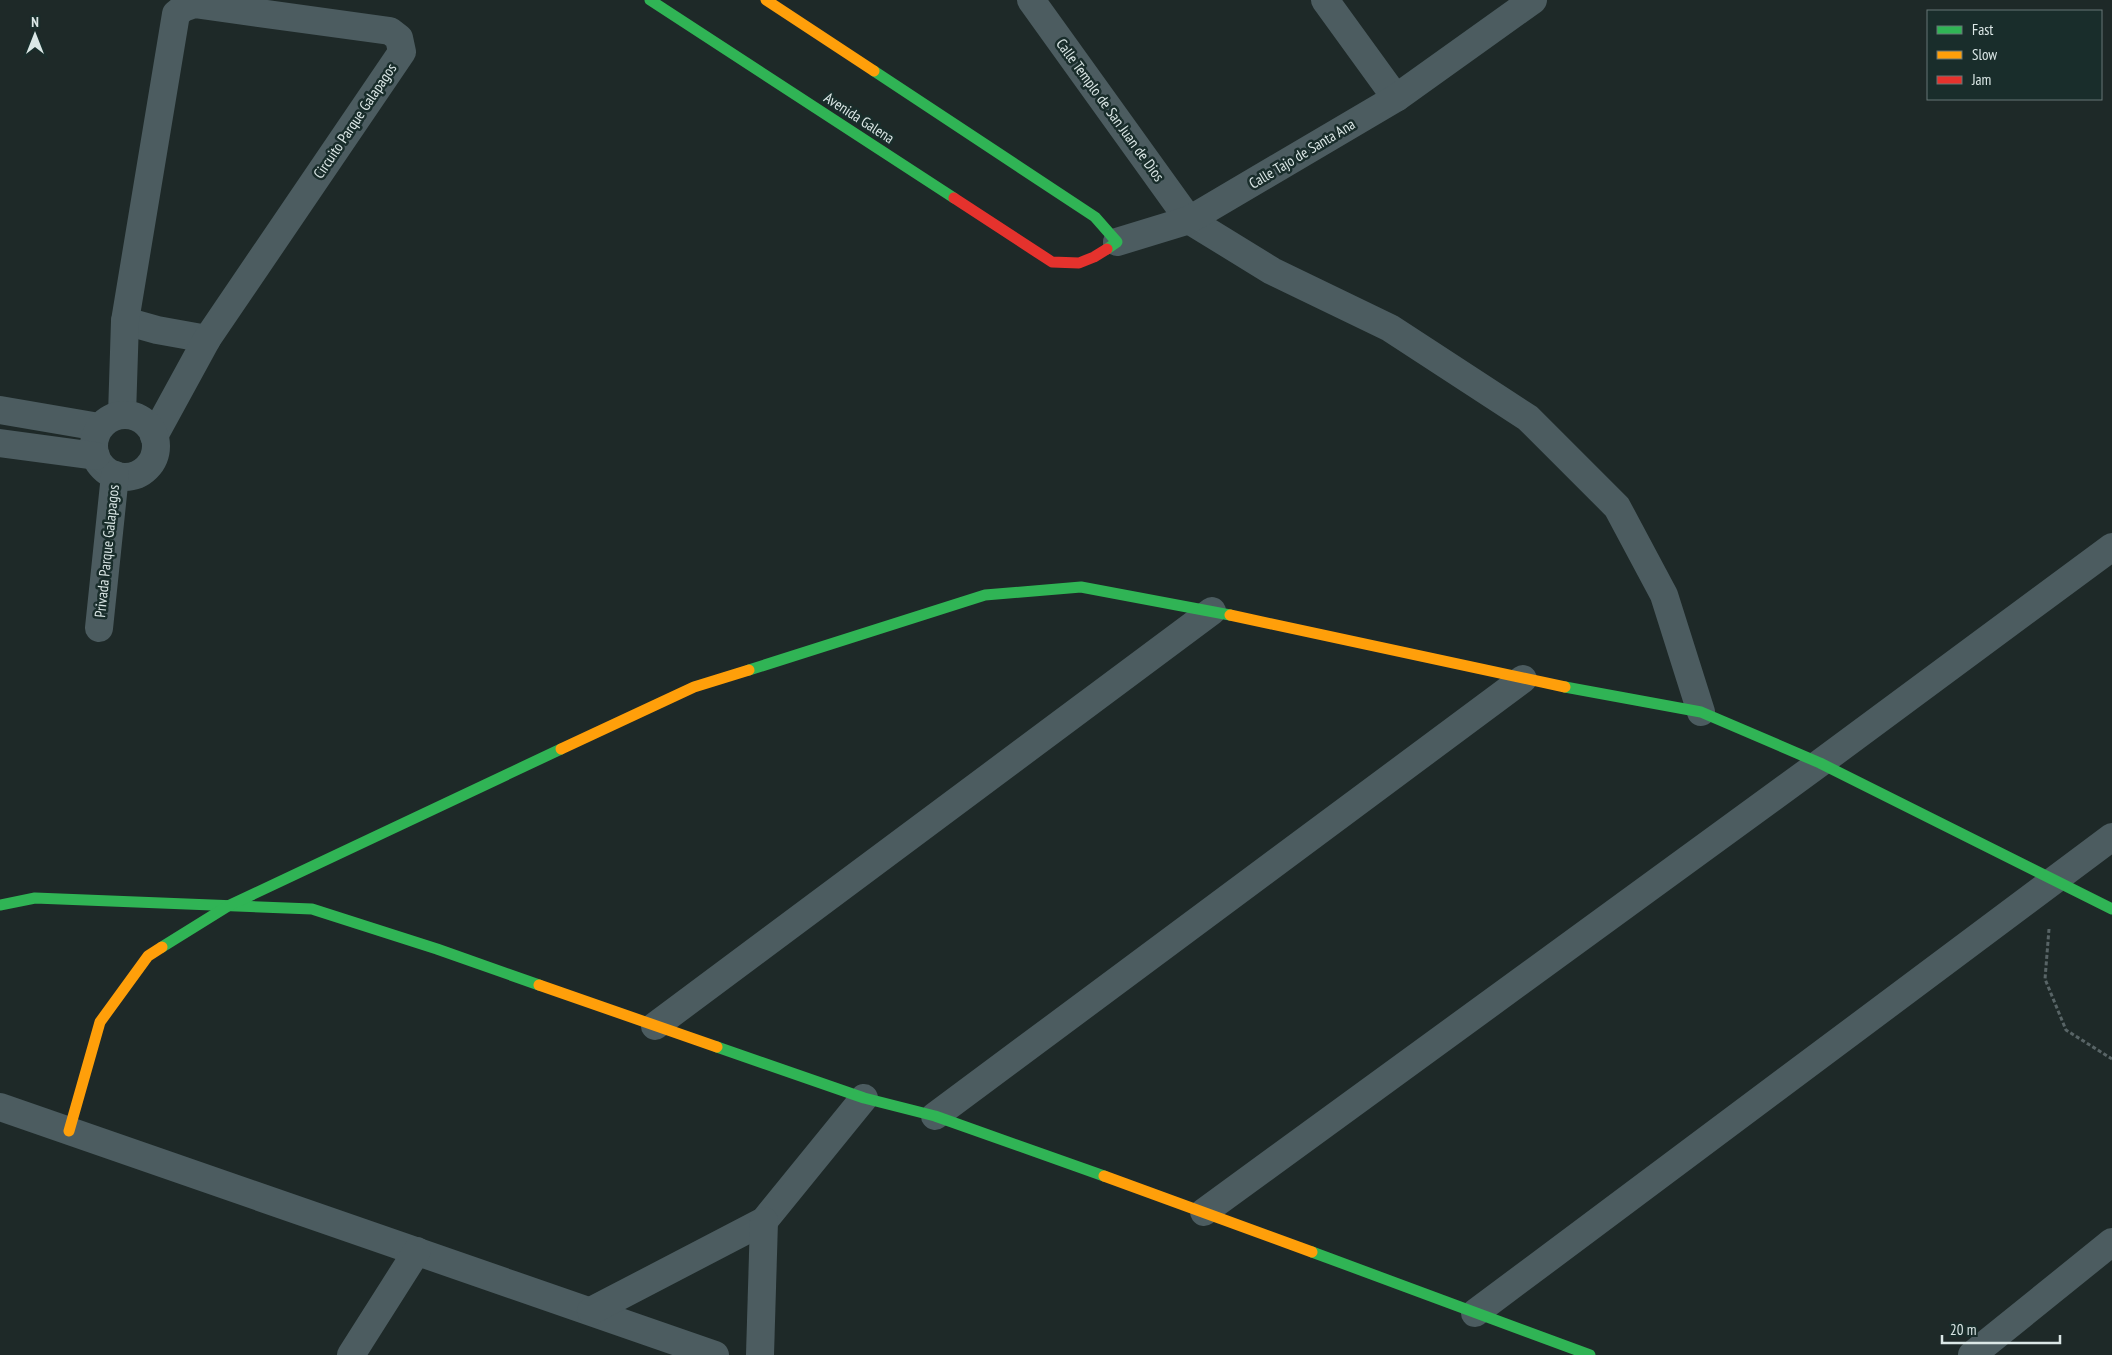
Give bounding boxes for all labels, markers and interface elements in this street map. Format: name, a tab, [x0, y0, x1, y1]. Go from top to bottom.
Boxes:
north arrow	[10, 10, 60, 60]
legend	[1927, 10, 2102, 100]
text: N	[31, 13, 39, 31]
text: Fast	[1972, 20, 1993, 39]
street label: Calle Templo de San Juan de Dios	[1052, 35, 1169, 185]
text: Slow	[1972, 45, 1997, 64]
street label: Circuito Parque Galapagos	[309, 59, 400, 182]
text: Jam	[1971, 70, 1991, 89]
street label: Avenida Galena	[821, 88, 898, 147]
street label: Calle Tajo de Santa Ana	[1245, 114, 1358, 193]
street label: Privada Parque Galapagos	[90, 484, 123, 618]
scale bar	[1942, 1312, 2060, 1344]
text: 20 m	[1950, 1320, 1976, 1339]

